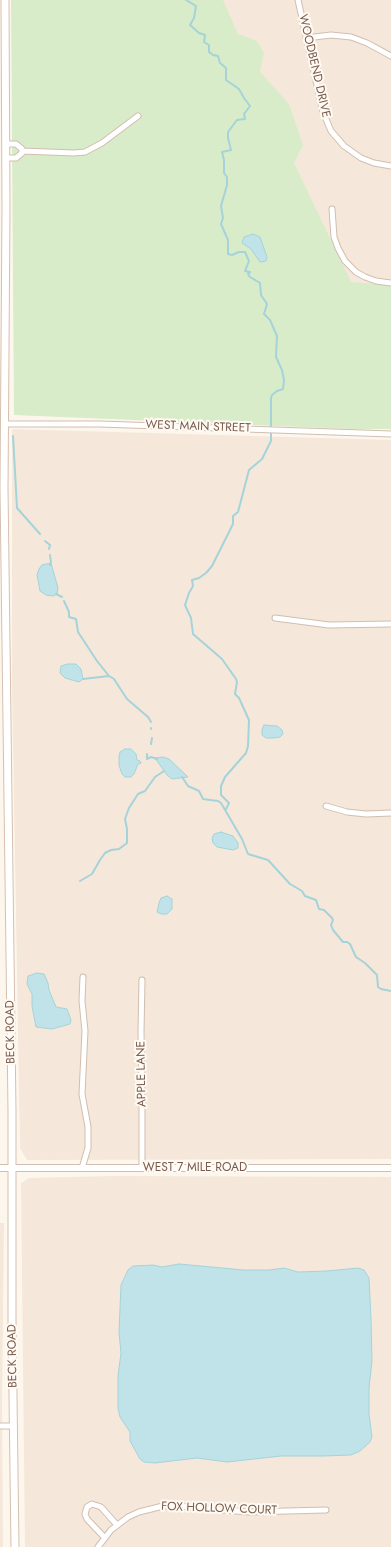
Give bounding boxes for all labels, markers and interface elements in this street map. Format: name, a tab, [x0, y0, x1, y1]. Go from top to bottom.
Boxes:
street label: WOODBEND DRIVE	[295, 13, 333, 119]
street label: WEST MAIN STREET	[145, 418, 251, 436]
street label: BECK ROAD	[3, 1000, 19, 1064]
street label: APPLE LANE	[134, 1041, 150, 1107]
street label: WEST 7 MILE ROAD	[143, 1161, 247, 1175]
street label: BECK ROAD	[5, 1324, 21, 1388]
street label: FOX HOLLOW COURT	[161, 1500, 277, 1518]

